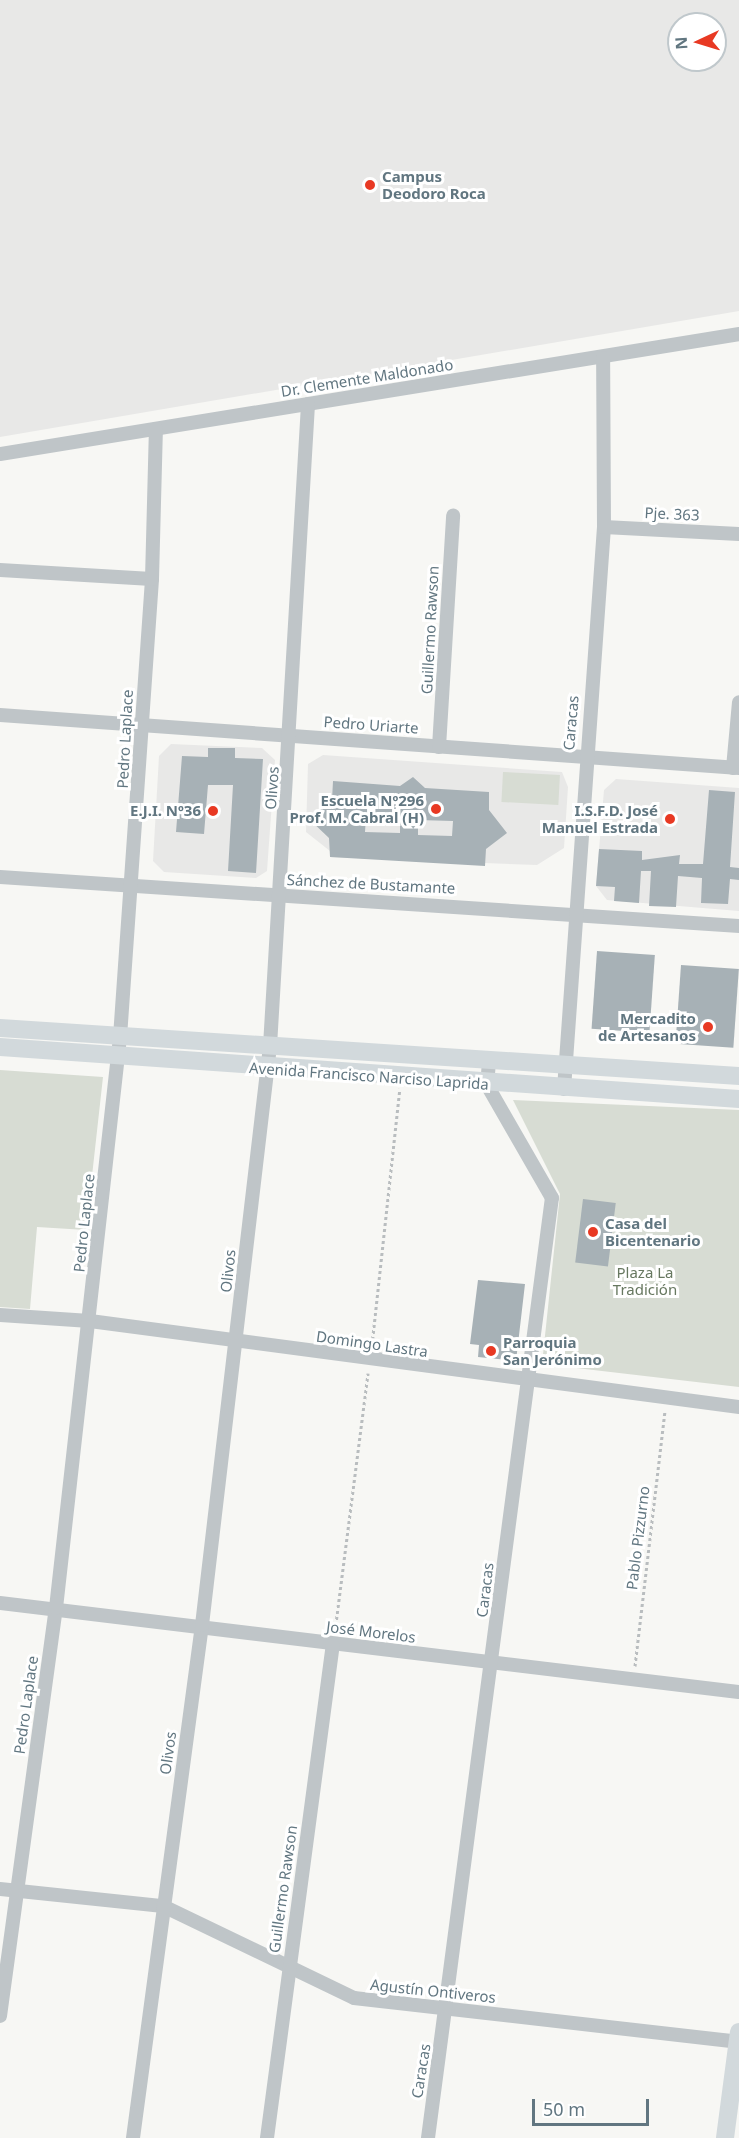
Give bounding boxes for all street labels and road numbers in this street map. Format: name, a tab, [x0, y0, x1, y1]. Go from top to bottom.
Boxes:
street label: Dr. Clemente Maldonado	[280, 355, 454, 401]
street label: Pje. 363	[644, 504, 700, 524]
street label: Guillermo Rawson	[418, 565, 442, 695]
street label: Pedro Laplace	[113, 689, 137, 789]
street label: Caracas	[560, 695, 582, 751]
street label: Pedro Uriarte	[323, 713, 419, 737]
street label: Olivos	[262, 766, 282, 810]
street label: Sánchez de Bustamante	[286, 871, 456, 897]
street label: Avenida Francisco Narciso Laprida	[249, 1059, 489, 1093]
street label: Pedro Laplace	[70, 1173, 98, 1273]
street label: Olivos	[217, 1249, 239, 1293]
street label: Domingo Lastra	[315, 1327, 429, 1361]
street label: Pablo Pizzurno	[623, 1485, 653, 1591]
street label: Caracas	[473, 1562, 497, 1618]
street label: José Morelos	[325, 1618, 417, 1646]
street label: Pedro Laplace	[10, 1655, 42, 1755]
street label: Olivos	[156, 1730, 180, 1776]
street label: Guillermo Rawson	[265, 1824, 301, 1954]
street label: Agustín Ontiveros	[369, 1975, 497, 2007]
street label: Caracas	[408, 2042, 434, 2100]

